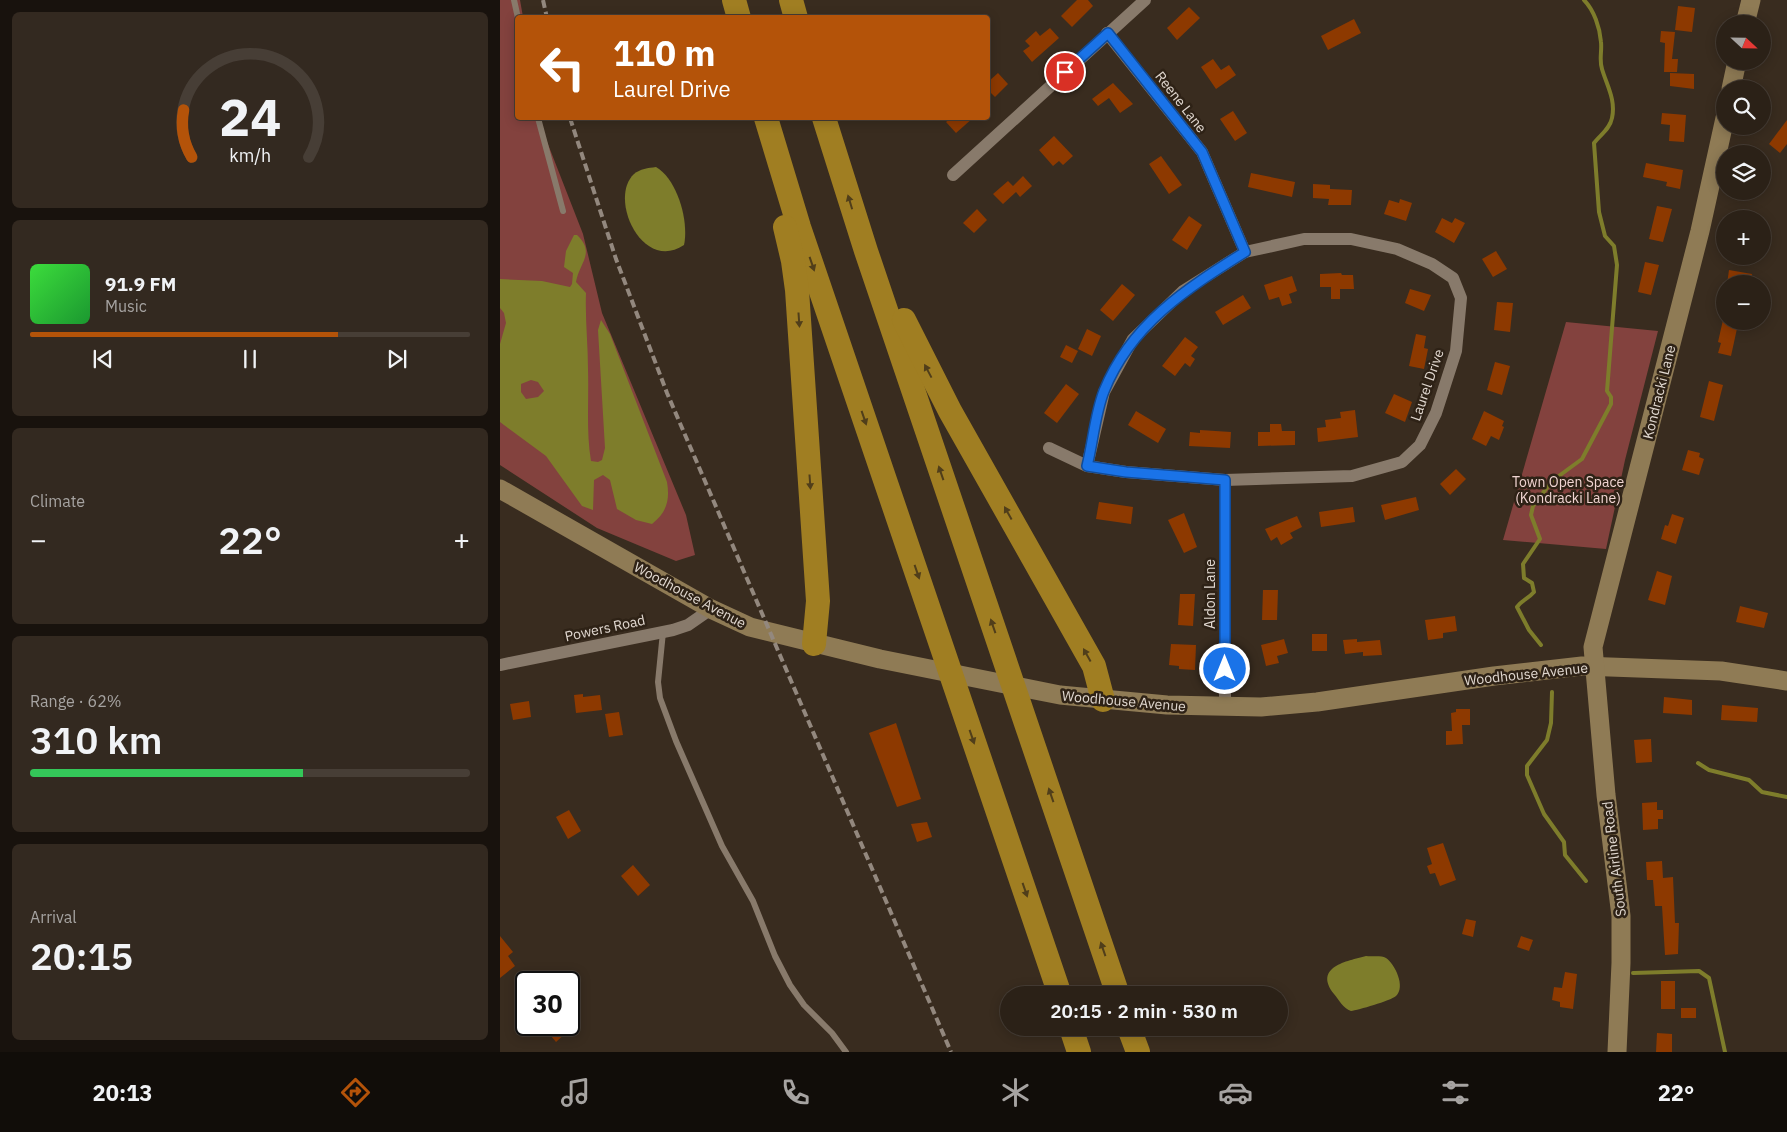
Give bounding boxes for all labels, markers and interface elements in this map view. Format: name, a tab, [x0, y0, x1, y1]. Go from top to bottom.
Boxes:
north arrow	[1716, 15, 1771, 70]
map controls	[1716, 15, 1771, 330]
text: 110 m	[613, 30, 716, 76]
icon: left	[530, 35, 595, 100]
pin	[1044, 51, 1086, 93]
icon: arrive	[1051, 58, 1079, 86]
street label: Reene Lane	[1151, 68, 1211, 137]
text: Laurel Drive	[613, 74, 731, 103]
button: search	[1716, 80, 1771, 135]
text: 24	[219, 83, 281, 150]
text: km/h	[229, 144, 271, 167]
button: layers	[1716, 145, 1771, 200]
one-way arrow	[846, 195, 854, 210]
button: +	[1716, 210, 1771, 265]
one-way arrow	[809, 257, 816, 272]
text: 91.9 FM	[105, 272, 176, 296]
button: −	[1716, 275, 1771, 330]
text: Music	[105, 296, 147, 316]
one-way arrow	[795, 312, 803, 328]
street label: Kondracki Lane	[1639, 343, 1679, 441]
icon: previous	[89, 345, 117, 373]
icon: pause	[236, 345, 264, 373]
icon: next	[383, 345, 411, 373]
street label: Laurel Drive	[1406, 346, 1448, 423]
one-way arrow	[924, 364, 932, 379]
one-way arrow	[861, 411, 869, 426]
one-way arrow	[937, 465, 944, 480]
park label: Town Open Space (Kondracki Lane)	[1512, 473, 1624, 507]
one-way arrow	[806, 474, 814, 490]
text: Climate	[30, 491, 85, 511]
one-way arrow	[1003, 507, 1012, 520]
text: 22°	[218, 515, 282, 564]
text: −	[30, 521, 47, 558]
text: +	[453, 521, 470, 558]
street label: Woodhouse Avenue	[631, 558, 749, 632]
street label: Aldon Lane	[1201, 559, 1219, 629]
one-way arrow	[913, 565, 921, 580]
street label: Powers Road	[563, 611, 647, 645]
one-way arrow	[989, 619, 997, 634]
position arrow	[1198, 642, 1250, 694]
one-way arrow	[1083, 648, 1092, 661]
street label: Woodhouse Avenue	[1463, 659, 1589, 689]
street label: Woodhouse Avenue	[1061, 687, 1187, 715]
text: Range · 62%	[30, 691, 122, 711]
text: 310 km	[30, 715, 162, 764]
one-way arrow	[969, 729, 977, 744]
one-way arrow	[1046, 787, 1054, 802]
street label: South Airline Road	[1598, 800, 1630, 918]
one-way arrow	[1021, 883, 1029, 898]
text: Arrival	[30, 907, 77, 927]
text: 20:15	[30, 931, 133, 980]
one-way arrow	[1099, 941, 1107, 956]
speed limit sign: 30	[515, 971, 580, 1036]
text: 20:15 · 2 min · 530 m	[1050, 999, 1238, 1023]
icon: directions	[338, 1075, 373, 1110]
icon: music	[558, 1075, 593, 1110]
icon: phone	[778, 1075, 813, 1110]
icon: climate	[998, 1075, 1033, 1110]
icon: car	[1218, 1075, 1253, 1110]
icon: filters	[1438, 1075, 1473, 1110]
text: 20:13	[93, 1078, 153, 1107]
text: 22°	[1658, 1078, 1694, 1107]

